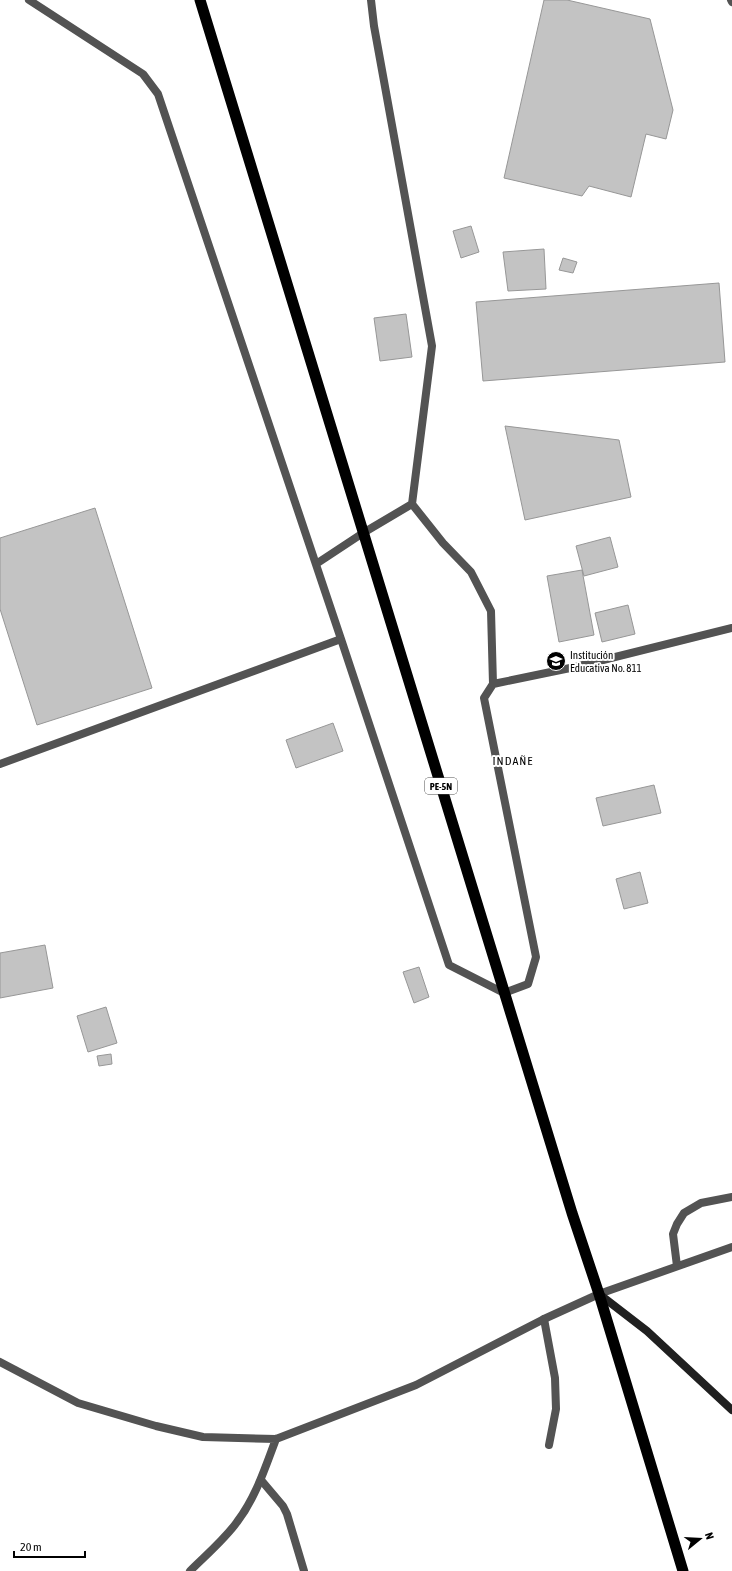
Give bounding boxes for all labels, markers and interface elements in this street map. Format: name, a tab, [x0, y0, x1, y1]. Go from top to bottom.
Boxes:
place label: Institución Educativa No. 811	[570, 649, 642, 674]
school or university icon: Institución Educativa No. 811	[545, 650, 567, 672]
district label: INDAÑE	[493, 754, 533, 768]
road number: PE-5N	[425, 778, 457, 794]
north arrow	[680, 1519, 720, 1559]
text: N	[703, 1531, 716, 1541]
scale bar	[14, 1533, 85, 1559]
text: 20 m	[20, 1540, 42, 1554]

